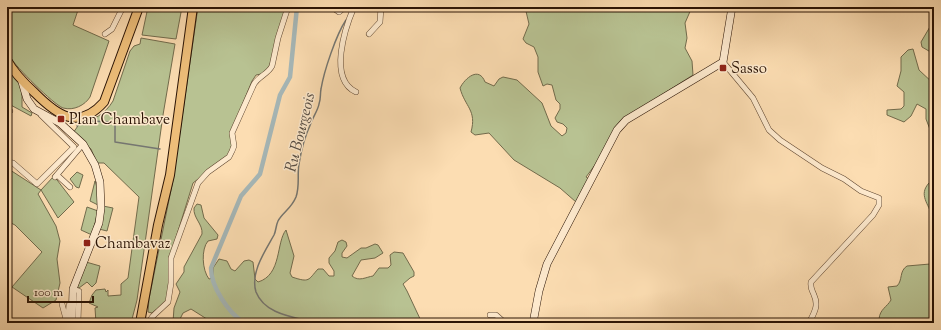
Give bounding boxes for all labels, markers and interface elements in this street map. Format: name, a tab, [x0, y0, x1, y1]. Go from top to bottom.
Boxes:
place label: Sasso	[731, 59, 767, 80]
marker: Sasso	[718, 63, 728, 73]
water label: Ru Bourgeois	[280, 90, 322, 175]
place label: Plan Chambave	[69, 110, 170, 131]
marker: Plan Chambave	[56, 114, 66, 124]
place label: Chambavaz	[95, 234, 171, 255]
marker: Chambavaz	[82, 238, 92, 248]
scale bar	[28, 278, 93, 304]
text: 100 m	[34, 284, 63, 302]

